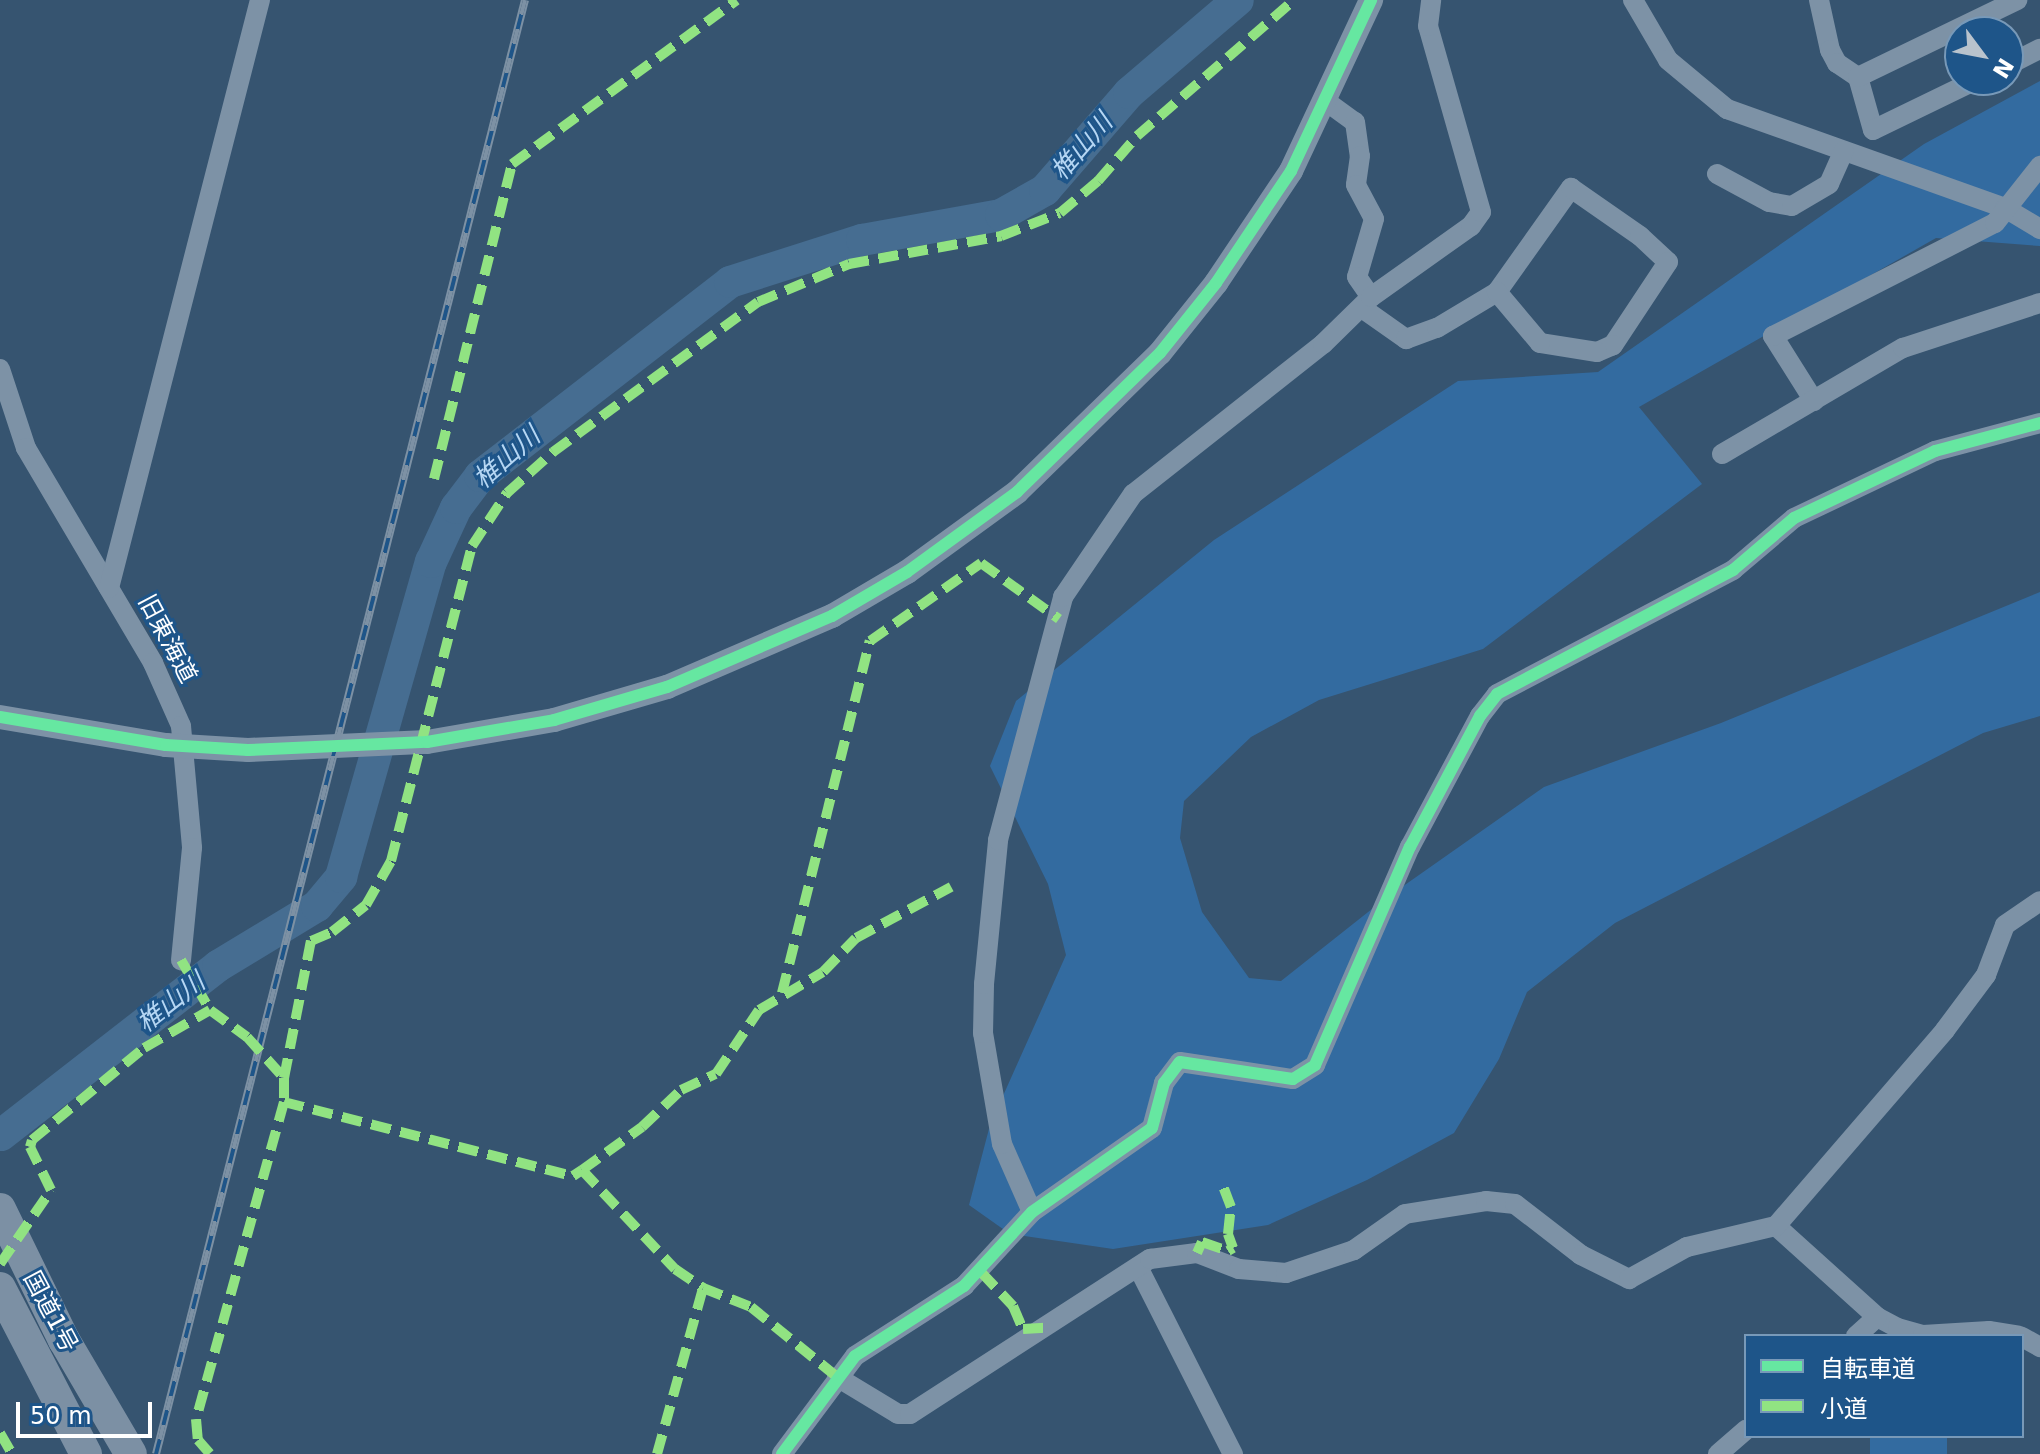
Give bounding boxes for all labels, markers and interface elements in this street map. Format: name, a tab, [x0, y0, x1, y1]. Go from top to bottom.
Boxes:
north arrow	[1944, 16, 2024, 96]
text: N	[1988, 53, 2019, 82]
water label: 椎山川	[1045, 107, 1119, 187]
water label: 椎山川	[467, 421, 547, 495]
street label: 旧東海道	[132, 590, 202, 688]
water label: 椎山川	[131, 967, 211, 1039]
street label: 国道1号	[17, 1267, 83, 1357]
legend	[1744, 1334, 2024, 1438]
text: 自転車道	[1820, 1355, 1916, 1383]
scale bar	[20, 1386, 156, 1436]
text: 小道	[1820, 1395, 1868, 1423]
text: 50 m	[30, 1402, 92, 1430]

